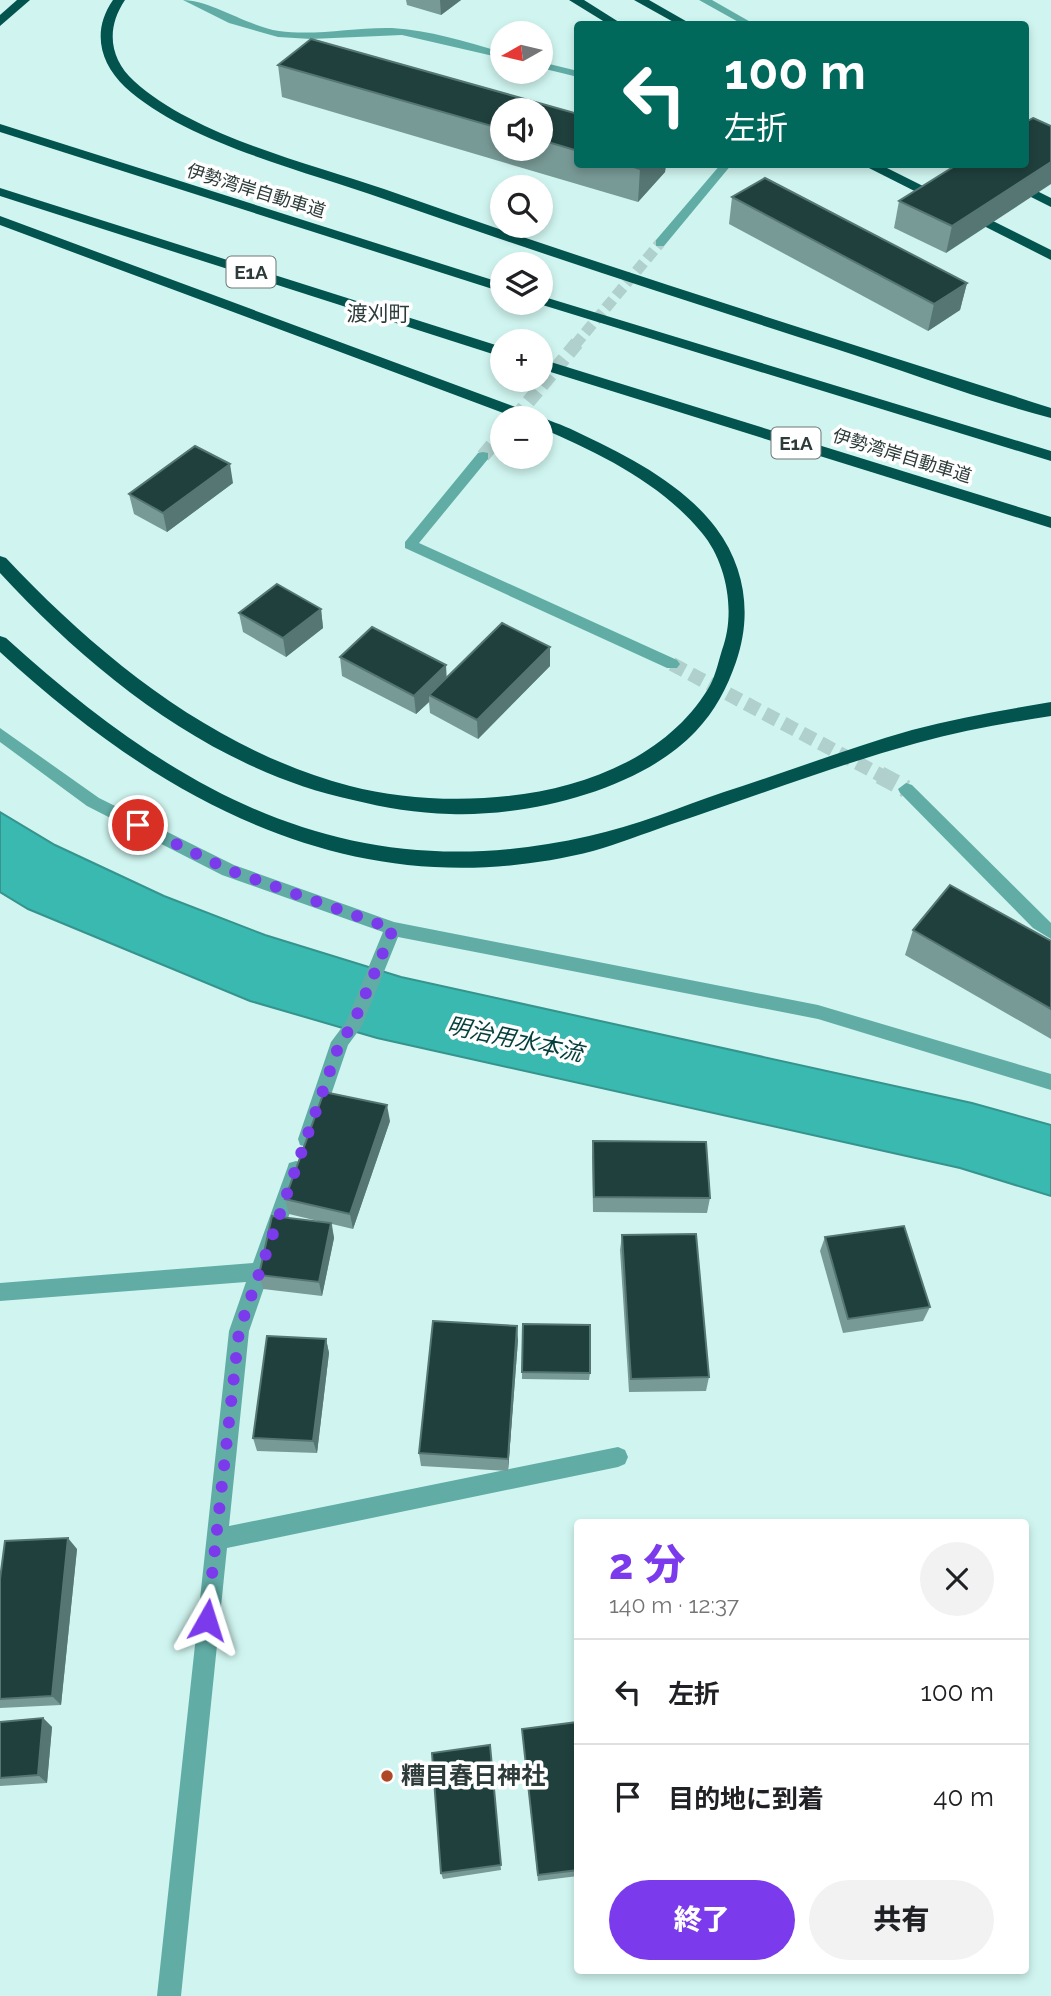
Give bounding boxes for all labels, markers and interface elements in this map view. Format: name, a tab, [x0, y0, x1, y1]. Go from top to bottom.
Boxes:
north arrow	[490, 21, 553, 84]
map controls	[490, 21, 553, 469]
text: 100 m	[724, 43, 866, 100]
icon: left	[609, 49, 700, 140]
button: sound	[490, 98, 553, 161]
text: 左折	[724, 109, 788, 146]
street label: 伊勢湾岸自動車道	[184, 159, 328, 222]
button: search	[490, 175, 553, 238]
button: layers	[490, 252, 553, 315]
road number: E1A	[226, 256, 276, 288]
district label: 渡刈町	[347, 301, 410, 326]
button: +	[490, 329, 553, 392]
button: −	[490, 406, 553, 469]
street label: 伊勢湾岸自動車道	[830, 424, 974, 487]
road number: E1A	[772, 428, 820, 458]
pin	[108, 795, 168, 855]
icon: arrive	[119, 806, 157, 844]
water label: 明治用水本流	[445, 1011, 588, 1067]
text: 2 分	[609, 1540, 685, 1589]
button: close	[920, 1542, 994, 1616]
position arrow	[170, 1583, 244, 1657]
text: 140 m · 12:37	[609, 1591, 739, 1618]
icon: left	[609, 1673, 647, 1711]
text: 100 m	[921, 1677, 994, 1707]
text: 左折	[668, 1679, 720, 1709]
place label: 糟目春日神社	[401, 1761, 545, 1790]
marker: 糟目春日神社	[379, 1768, 395, 1784]
icon: arrive	[609, 1778, 647, 1816]
text: 40 m	[933, 1782, 994, 1812]
text: 目的地に到着	[668, 1784, 824, 1814]
button: 終了	[609, 1880, 795, 1960]
button: 共有	[809, 1880, 994, 1960]

